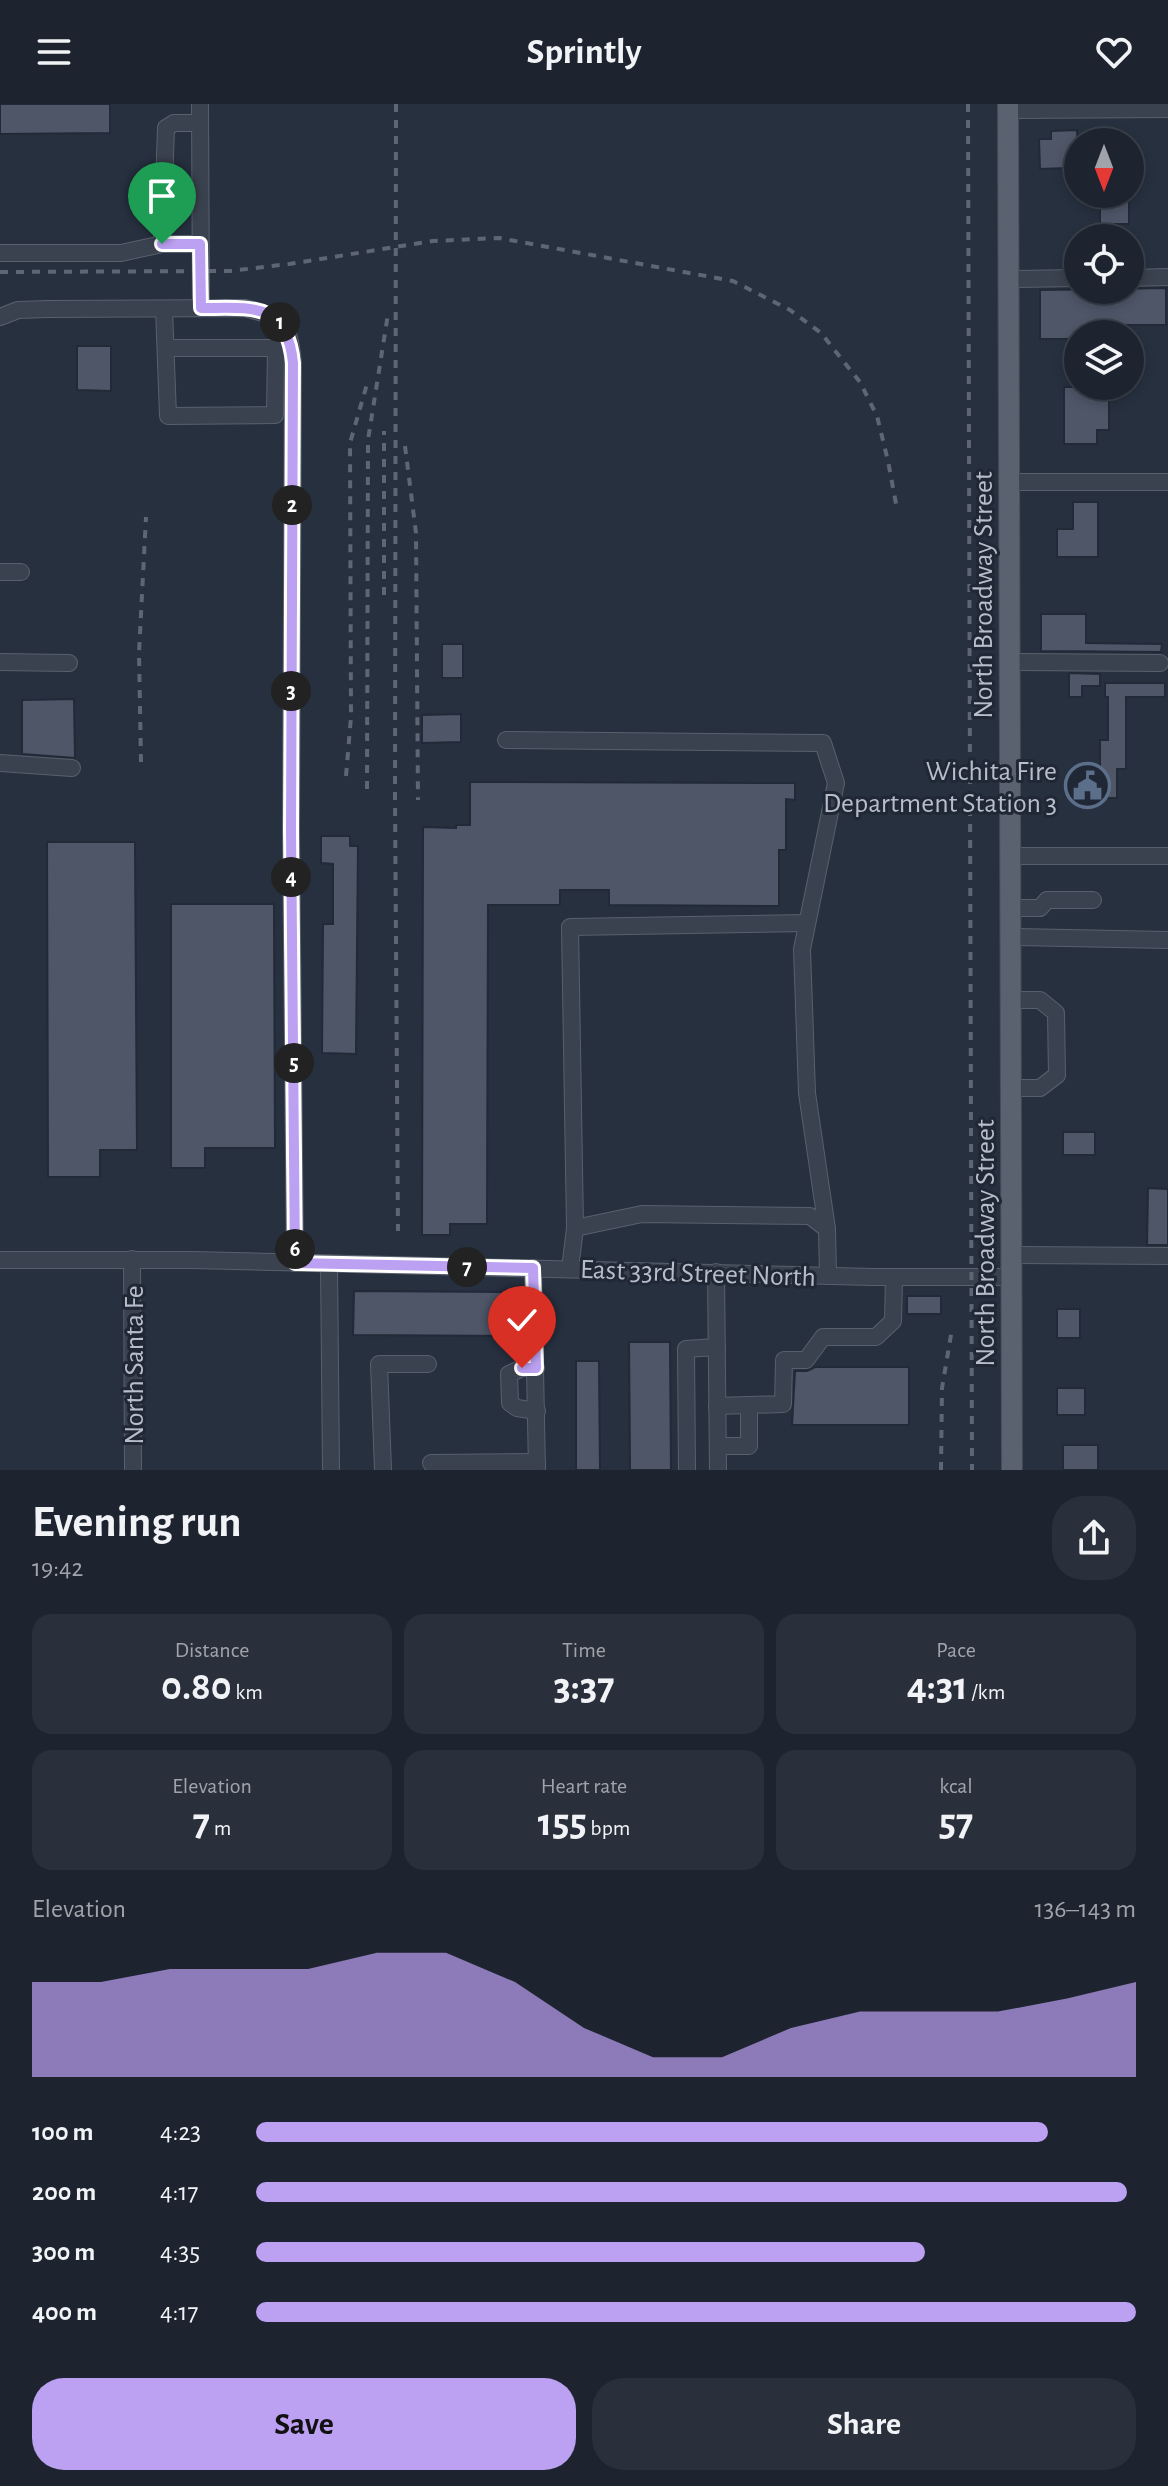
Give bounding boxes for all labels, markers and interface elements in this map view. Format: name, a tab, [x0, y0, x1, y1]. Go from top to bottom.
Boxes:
icon: menu	[32, 30, 76, 74]
icon: heart	[1092, 30, 1136, 74]
text: Sprintly	[526, 34, 642, 70]
north arrow	[1064, 128, 1144, 208]
map controls	[1064, 128, 1144, 400]
pin	[128, 162, 196, 244]
icon: arrive	[140, 174, 184, 218]
button: locate	[1064, 224, 1144, 304]
pin: 1	[260, 302, 300, 342]
text: 1	[276, 311, 284, 333]
button: layers	[1064, 320, 1144, 400]
street label: North Broadway Street	[970, 471, 998, 719]
pin: 2	[272, 485, 312, 525]
text: 2	[287, 494, 297, 516]
pin: 3	[271, 671, 311, 711]
text: 3	[286, 680, 296, 702]
place label: Wichita Fire Department Station 3	[823, 758, 1057, 818]
public building icon: Wichita Fire Department Station 3	[1064, 762, 1112, 810]
pin: 4	[271, 857, 311, 897]
text: 4	[285, 866, 297, 888]
pin: 5	[274, 1043, 314, 1083]
text: 5	[289, 1052, 299, 1074]
street label: North Broadway Street	[972, 1119, 1000, 1367]
pin: 6	[275, 1229, 315, 1269]
text: 6	[290, 1238, 300, 1260]
pin: 7	[447, 1247, 487, 1287]
text: 7	[462, 1256, 472, 1278]
street label: East 33rd Street North	[579, 1256, 816, 1292]
street label: North Santa Fe	[121, 1285, 149, 1445]
pin	[488, 1286, 556, 1368]
icon: check	[500, 1298, 544, 1342]
button: share	[1052, 1496, 1136, 1580]
text: Evening run	[32, 1501, 241, 1545]
text: 19:42	[32, 1555, 83, 1581]
text: Distance	[175, 1639, 249, 1661]
text: Time	[562, 1639, 606, 1661]
text: Pace	[936, 1639, 976, 1661]
text: 0.80	[161, 1667, 232, 1707]
text: 3:37	[554, 1667, 614, 1707]
text: 4:31	[907, 1667, 968, 1707]
text: km	[232, 1681, 263, 1703]
text: /km	[968, 1681, 1005, 1703]
text: Elevation	[172, 1775, 252, 1797]
text: Heart rate	[541, 1775, 627, 1797]
text: kcal	[939, 1775, 973, 1797]
text: 7	[193, 1803, 210, 1843]
text: 155	[538, 1803, 587, 1843]
text: 57	[939, 1803, 973, 1843]
text: m	[210, 1817, 231, 1839]
text: bpm	[587, 1817, 630, 1839]
text: Elevation	[32, 1896, 126, 1922]
text: 136–143 m	[1034, 1896, 1136, 1922]
text: 100 m	[32, 2119, 93, 2145]
text: 4:23	[160, 2119, 201, 2145]
text: 200 m	[32, 2179, 96, 2205]
text: 4:17	[160, 2179, 198, 2205]
text: 300 m	[32, 2239, 95, 2265]
text: 4:35	[160, 2239, 200, 2265]
text: 400 m	[32, 2299, 97, 2325]
text: 4:17	[160, 2299, 198, 2325]
button: Save	[32, 2378, 576, 2470]
button: Share	[592, 2378, 1136, 2470]

